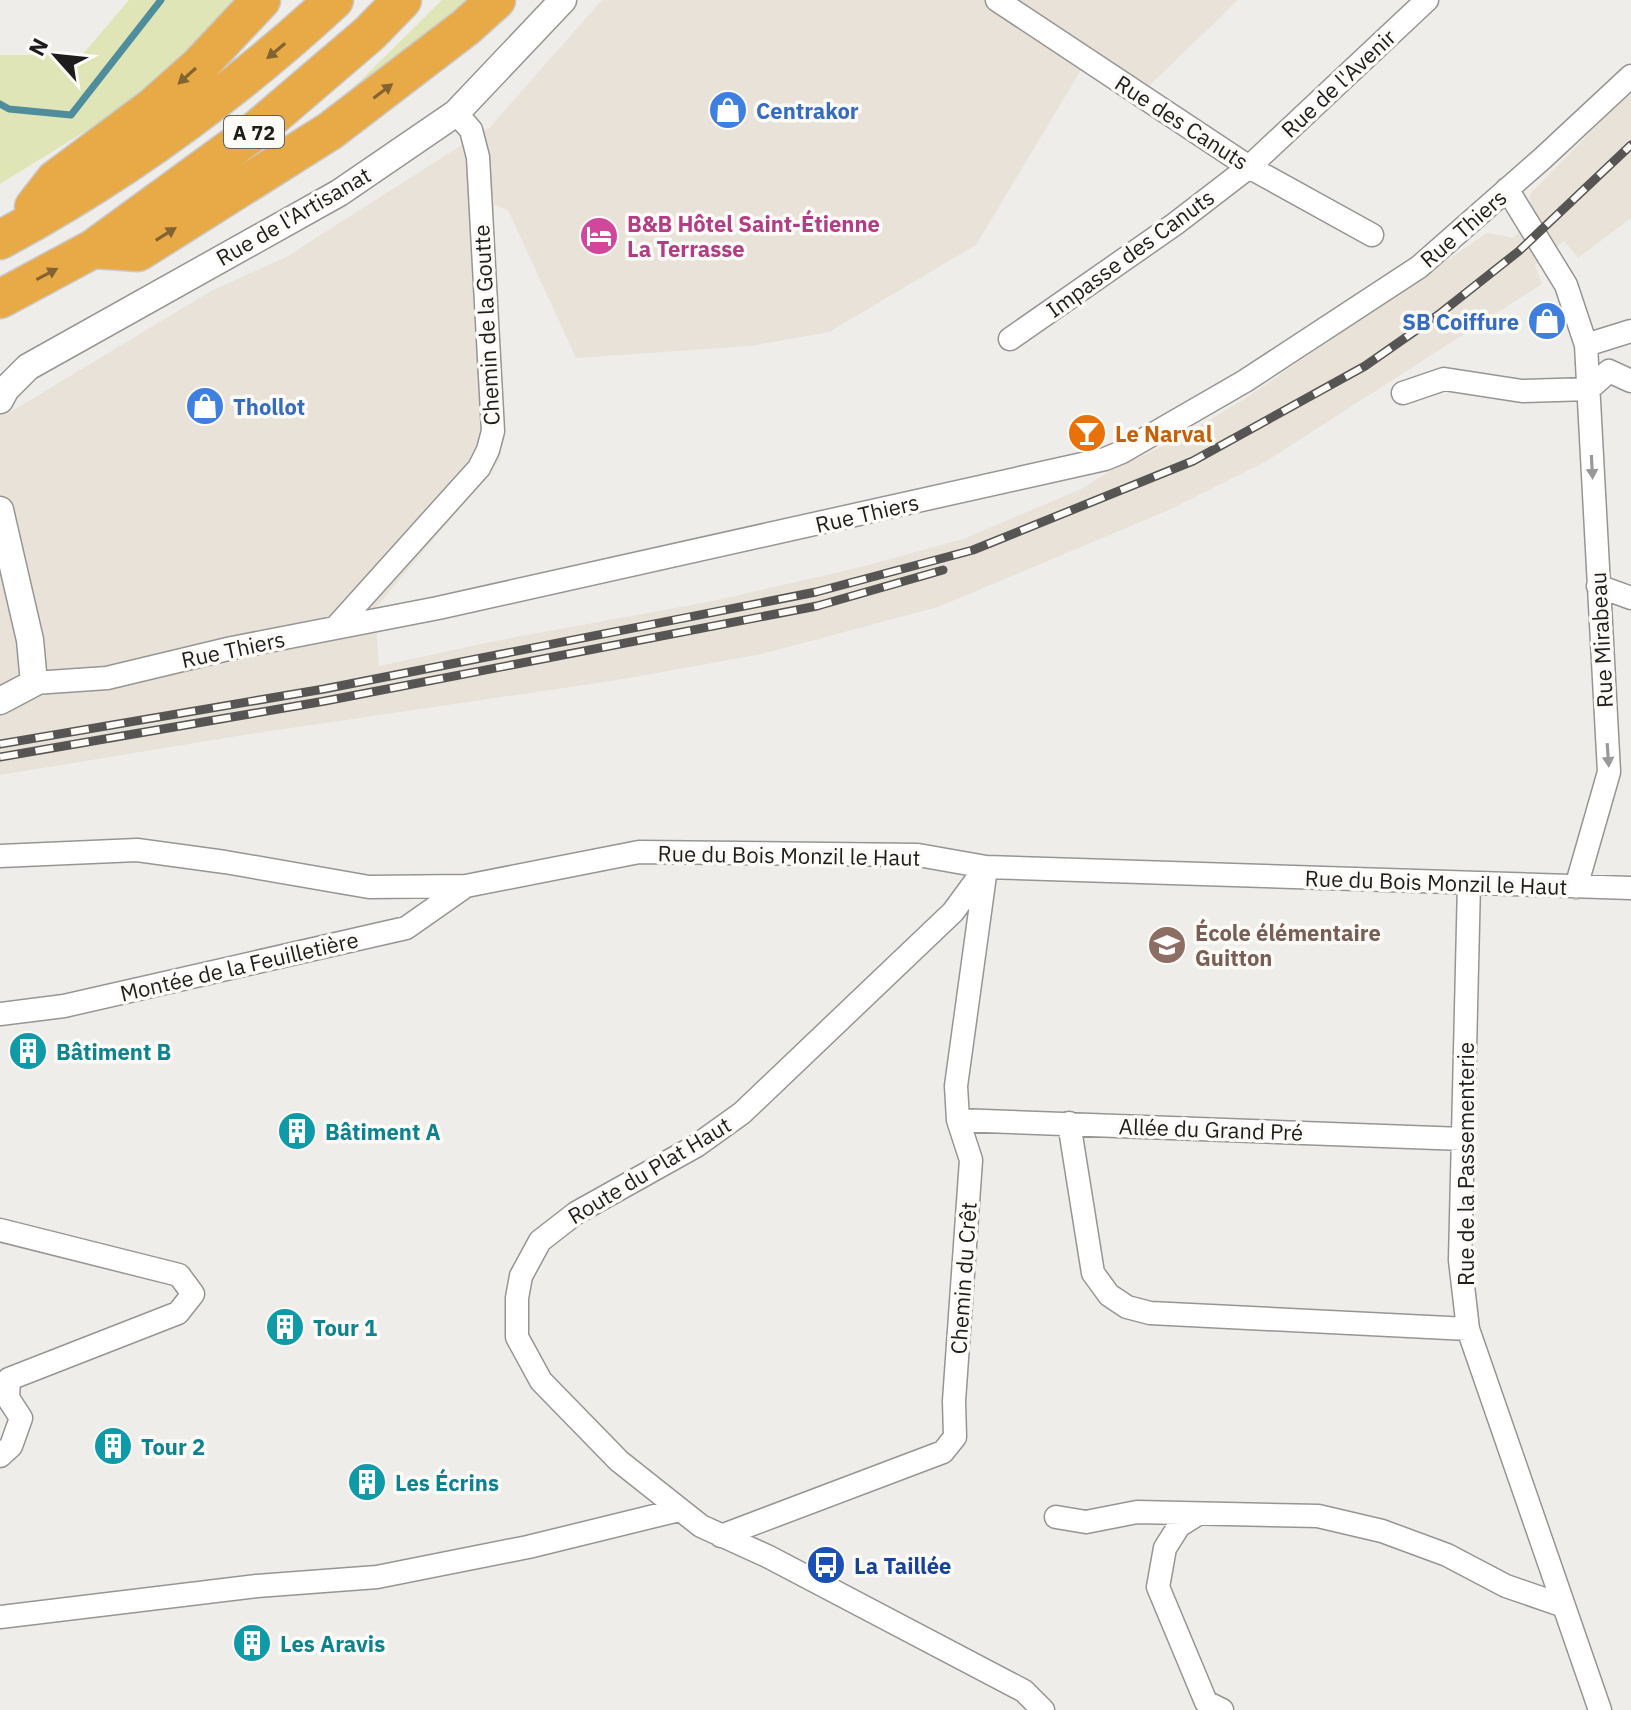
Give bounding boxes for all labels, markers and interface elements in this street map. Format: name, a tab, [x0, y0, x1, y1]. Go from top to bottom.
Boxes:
north arrow	[16, 16, 96, 96]
street label: Rue de l'Avenir	[1275, 22, 1401, 144]
text: N	[21, 33, 54, 60]
one-way arrow	[266, 42, 286, 59]
one-way arrow	[178, 67, 197, 85]
street label: Rue des Canuts	[1110, 68, 1254, 176]
one-way arrow	[373, 84, 393, 100]
shop icon: Centrakor	[707, 89, 749, 131]
place label: Centrakor	[756, 96, 859, 125]
road number: A 72	[224, 116, 284, 148]
street label: Rue de l'Artisanat	[210, 160, 376, 272]
street label: Impasse des Canuts	[1040, 182, 1220, 324]
street label: Rue Thiers	[1414, 183, 1512, 273]
place label: B&B Hôtel Saint-Étienne La Terrasse	[627, 209, 880, 263]
hotel icon: B&B Hôtel Saint-Étienne La Terrasse	[578, 215, 620, 257]
street label: Chemin de la Goutte	[466, 224, 506, 426]
one-way arrow	[155, 228, 177, 242]
one-way arrow	[35, 268, 58, 281]
shop icon: SB Coiffure	[1526, 300, 1568, 342]
place label: SB Coiffure	[1402, 307, 1519, 336]
shop icon: Thollot	[184, 385, 226, 427]
place label: Thollot	[233, 392, 305, 421]
bar icon: Le Narval	[1066, 412, 1108, 454]
place label: Le Narval	[1115, 419, 1213, 448]
one-way arrow	[1586, 455, 1599, 480]
street label: Rue Thiers	[812, 487, 922, 539]
street label: Rue Mirabeau	[1583, 571, 1619, 709]
street label: Rue Thiers	[178, 624, 288, 674]
one-way arrow	[1602, 743, 1615, 768]
street label: Rue du Bois Monzil le Haut	[657, 838, 921, 872]
street label: Rue du Bois Monzil le Haut	[1304, 863, 1568, 901]
place label: École élémentaire Guitton	[1195, 918, 1381, 972]
street label: Montée de la Feuilletière	[117, 924, 361, 1008]
school or university icon: École élémentaire Guitton	[1146, 924, 1188, 966]
building icon: Bâtiment B	[7, 1030, 49, 1072]
place label: Bâtiment B	[56, 1037, 171, 1066]
street label: Rue de la Passementerie	[1451, 1042, 1480, 1286]
building icon: Bâtiment A	[276, 1110, 318, 1152]
street label: Route du Plat Haut	[562, 1110, 736, 1230]
street label: Allée du Grand Pré	[1118, 1111, 1304, 1147]
place label: Bâtiment A	[325, 1117, 441, 1146]
street label: Chemin du Crêt	[943, 1201, 983, 1355]
building icon: Tour 1	[264, 1306, 306, 1348]
place label: Tour 1	[313, 1313, 377, 1342]
building icon: Tour 2	[92, 1425, 134, 1467]
place label: Tour 2	[141, 1432, 205, 1461]
building icon: Les Écrins	[346, 1461, 388, 1503]
place label: Les Écrins	[395, 1468, 499, 1497]
bus stop icon: La Taillée	[805, 1544, 847, 1586]
place label: La Taillée	[854, 1551, 951, 1580]
building icon: Les Aravis	[231, 1622, 273, 1664]
place label: Les Aravis	[280, 1629, 385, 1658]

